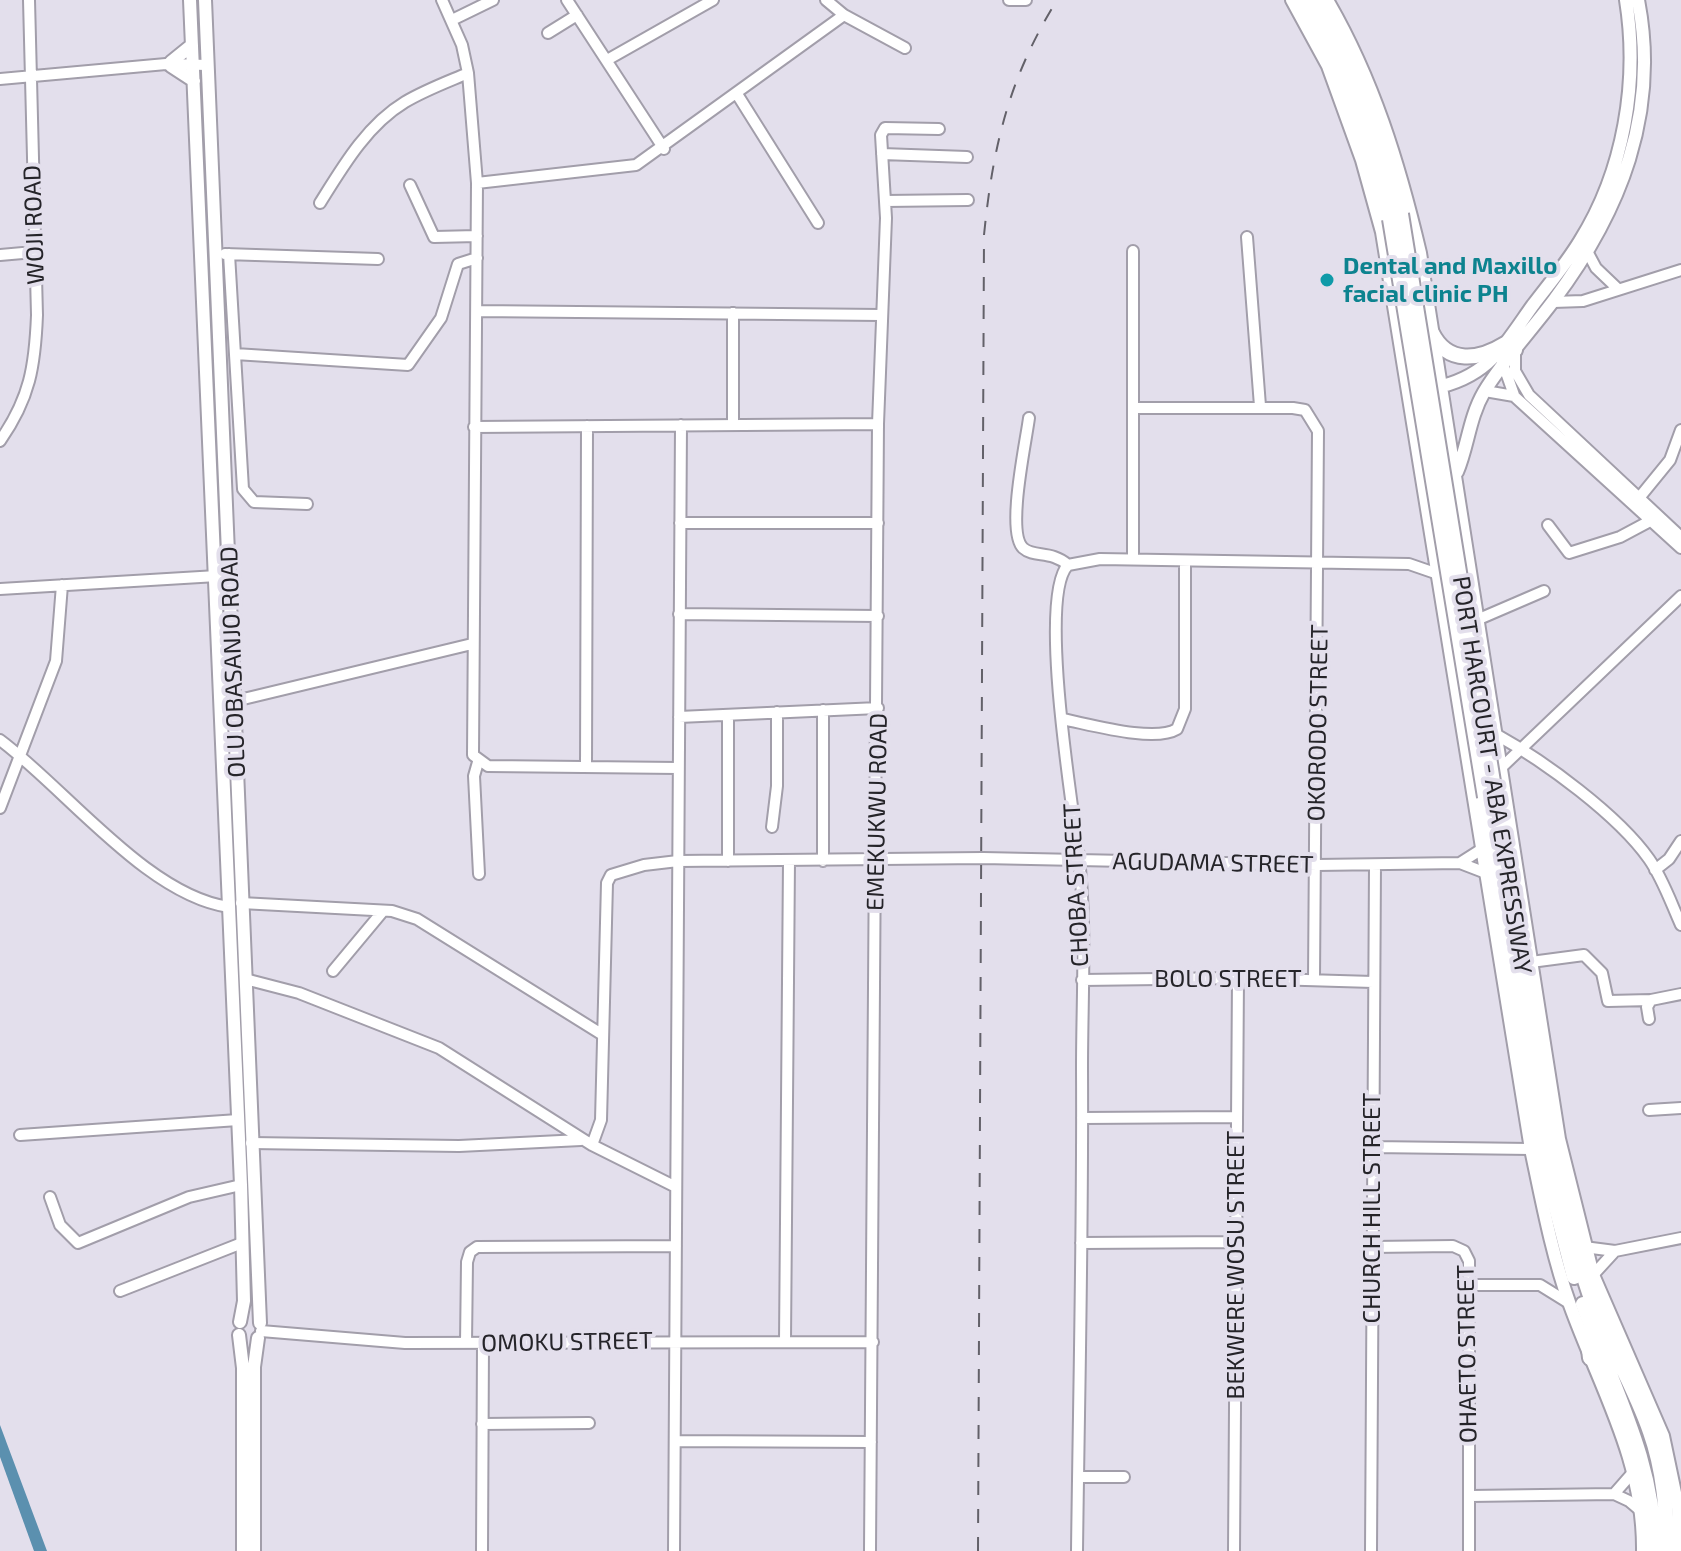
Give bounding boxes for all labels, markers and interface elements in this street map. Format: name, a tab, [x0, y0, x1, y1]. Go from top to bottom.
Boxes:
street label: WOJI ROAD	[18, 165, 50, 285]
place label: Dental and Maxillo facial clinic PH	[1343, 252, 1557, 308]
marker: Dental and Maxillo facial clinic PH	[1318, 271, 1336, 289]
street label: OLU OBASANJO ROAD	[215, 546, 251, 778]
street label: PORT HARCOURT - ABA EXPRESSWAY	[1446, 574, 1538, 976]
street label: OKORODO STREET	[1302, 624, 1334, 822]
street label: EMEKUKWU ROAD	[861, 713, 893, 911]
street label: CHOBA STREET	[1057, 802, 1095, 968]
street label: AGUDAMA STREET	[1112, 847, 1314, 879]
street label: BOLO STREET	[1154, 965, 1302, 993]
street label: CHURCH HILL STREET	[1358, 1093, 1386, 1323]
street label: BEKWERE WOSU STREET	[1222, 1131, 1250, 1399]
street label: OHAETO STREET	[1451, 1265, 1483, 1443]
street label: OMOKU STREET	[481, 1326, 653, 1358]

